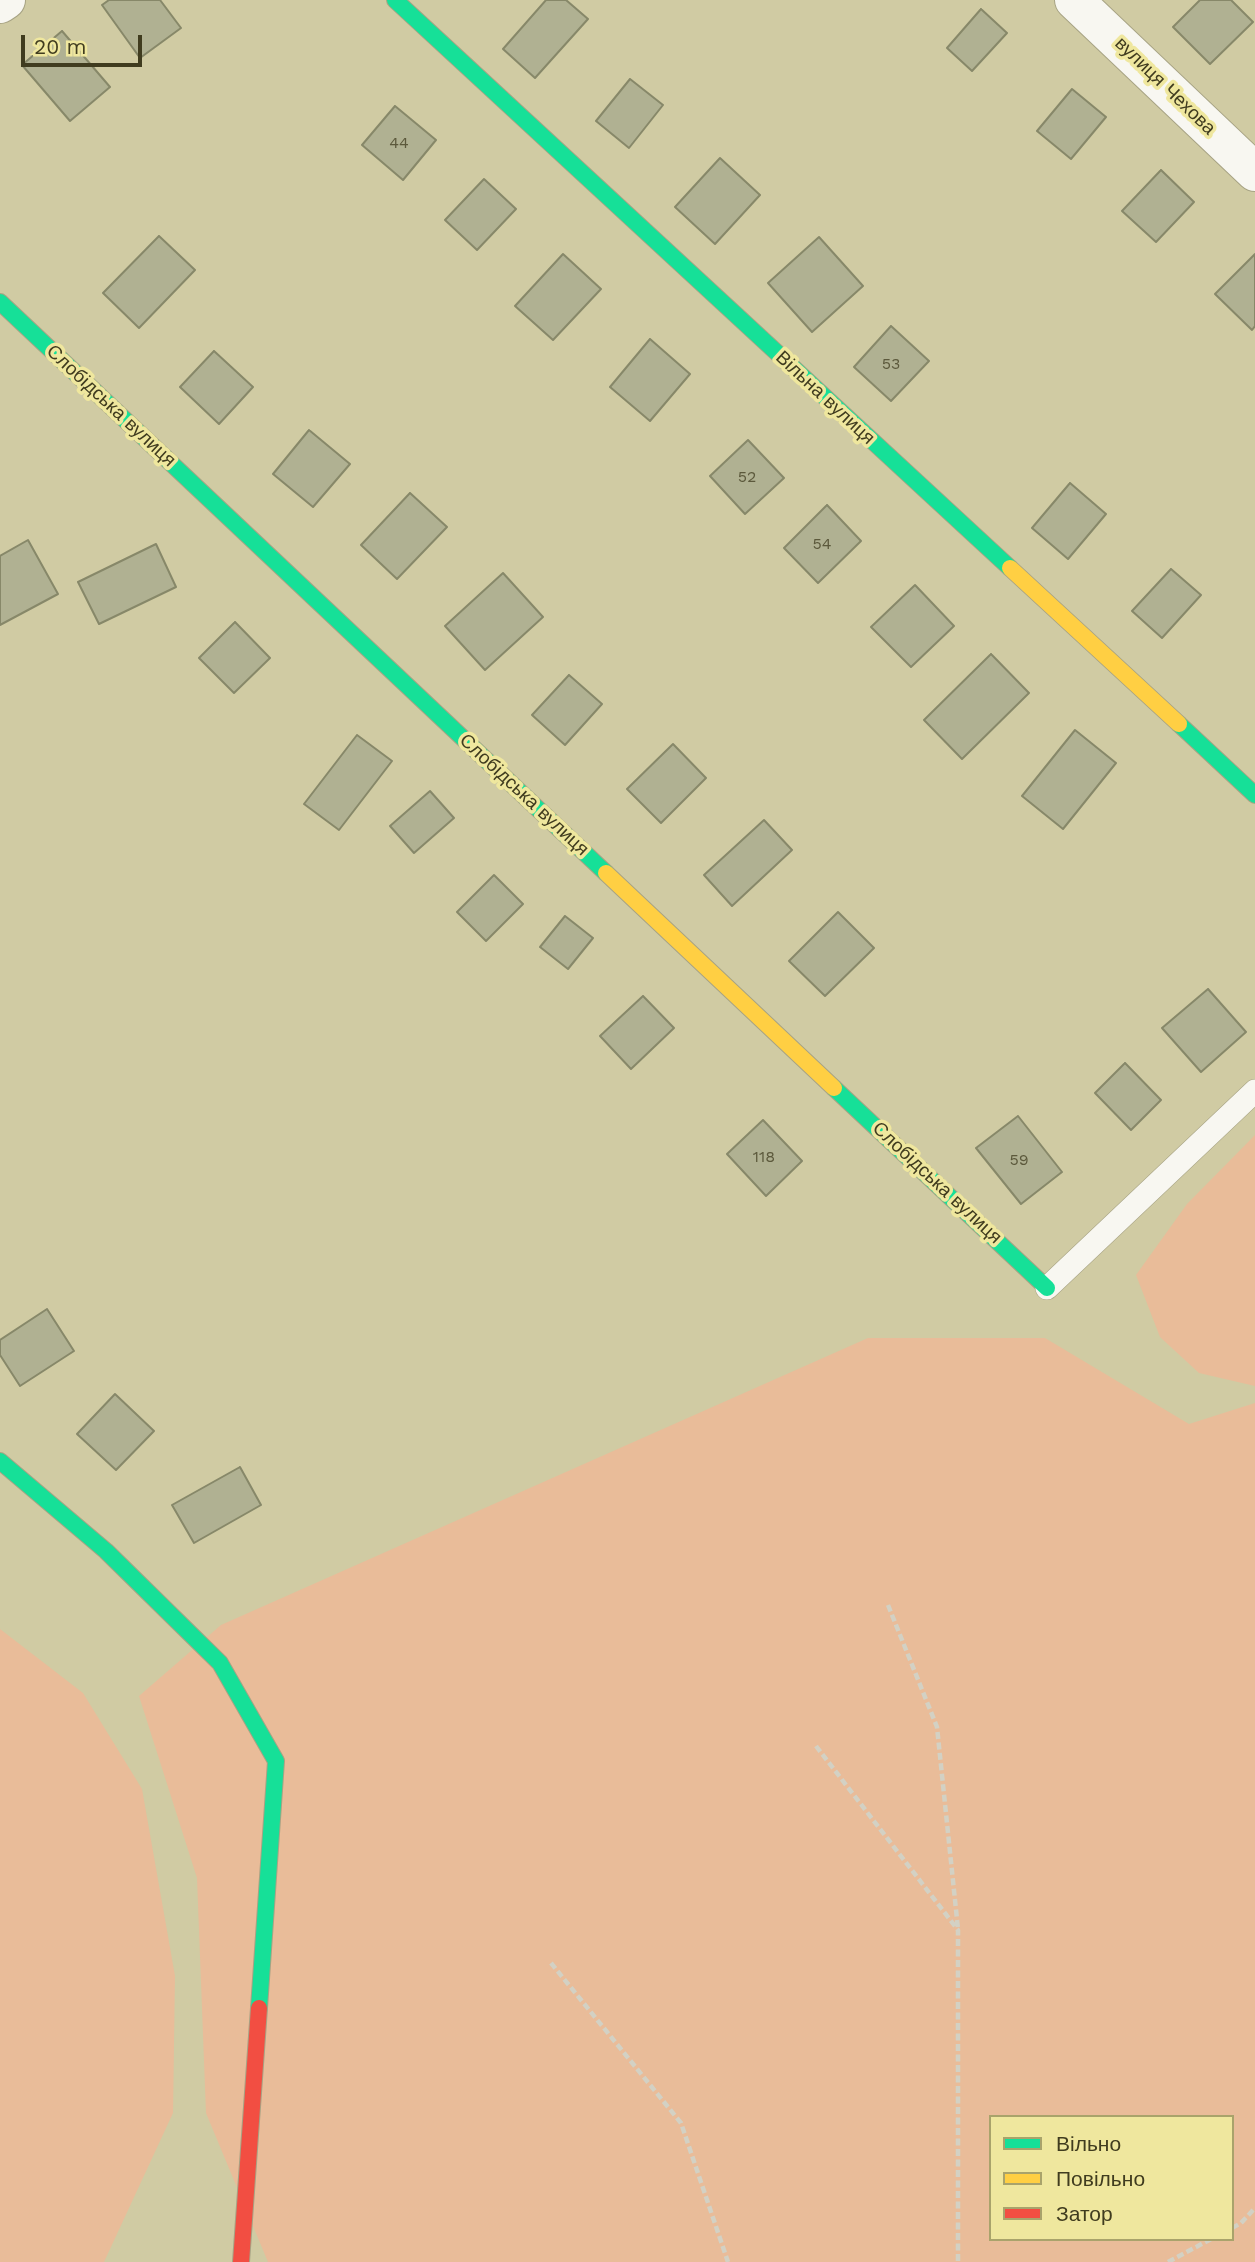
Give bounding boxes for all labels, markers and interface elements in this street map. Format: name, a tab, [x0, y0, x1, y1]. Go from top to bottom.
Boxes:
scale bar	[24, 21, 145, 65]
street label: вулиця Чехова	[1110, 32, 1220, 140]
text: 20 m	[34, 34, 86, 59]
house number: 44	[389, 133, 409, 153]
street label: Слобідська вулиця	[42, 340, 180, 472]
street label: Вільна вулиця	[771, 346, 879, 450]
house number: 53	[882, 354, 900, 374]
house number: 52	[738, 467, 756, 487]
house number: 54	[812, 534, 832, 554]
street label: Слобідська вулиця	[455, 729, 593, 861]
street label: Слобідська вулиця	[868, 1117, 1006, 1249]
house number: 118	[753, 1147, 775, 1167]
house number: 59	[1009, 1150, 1029, 1170]
legend	[989, 2115, 1234, 2241]
text: Вільно	[1056, 2131, 1121, 2156]
text: Повільно	[1056, 2166, 1145, 2191]
text: Затор	[1056, 2201, 1113, 2226]

